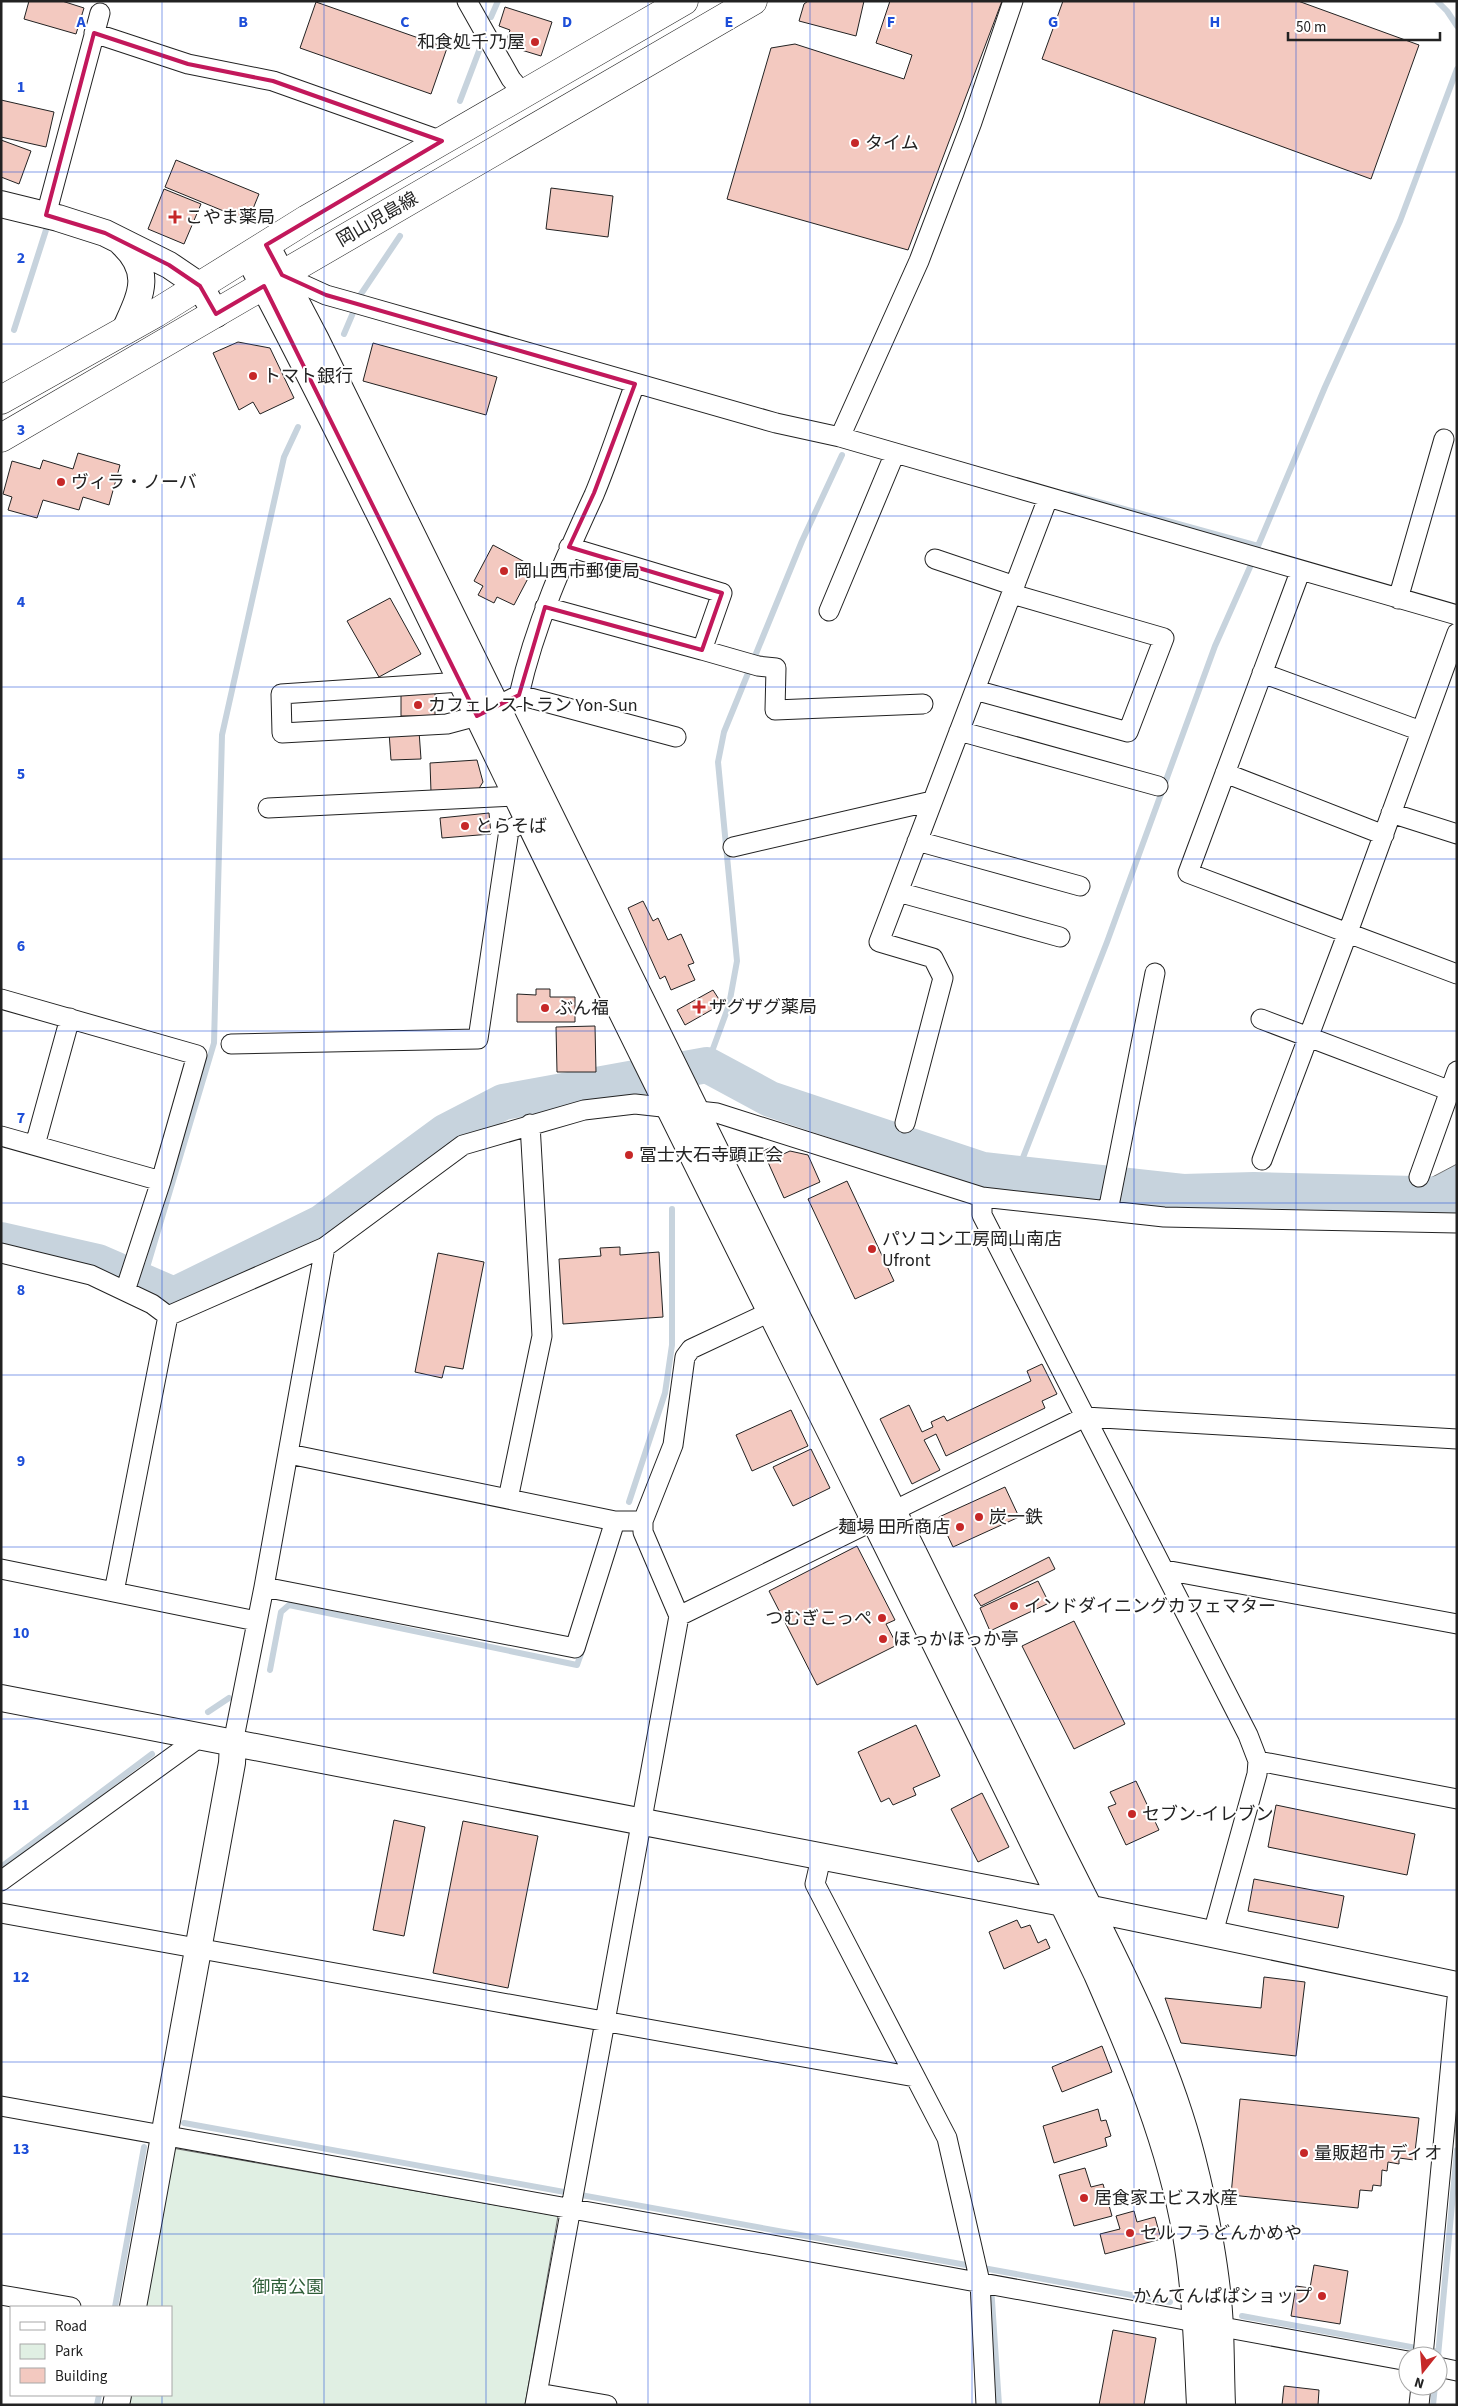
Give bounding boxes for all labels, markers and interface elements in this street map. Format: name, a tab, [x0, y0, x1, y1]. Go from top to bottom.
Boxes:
scale bar	[1288, 10, 1440, 42]
text: A	[75, 11, 86, 33]
text: B	[238, 11, 248, 33]
text: C	[400, 11, 410, 33]
text: D	[562, 11, 572, 33]
text: E	[725, 11, 733, 33]
text: F	[887, 11, 895, 33]
text: G	[1048, 11, 1058, 33]
text: H	[1210, 11, 1220, 33]
text: 50 m	[1296, 17, 1326, 38]
place label: 和食処千乃屋	[417, 30, 525, 55]
marker: 和食処千乃屋	[529, 36, 541, 48]
text: 1	[17, 76, 25, 98]
place label: タイム	[865, 131, 919, 156]
marker: タイム	[849, 137, 861, 149]
street label: 岡山児島線	[332, 186, 422, 253]
place label: こやま薬局	[185, 205, 275, 230]
marker: こやま薬局	[169, 211, 181, 223]
text: 2	[17, 247, 25, 269]
place label: トマト銀行	[263, 364, 353, 389]
marker: トマト銀行	[247, 370, 259, 382]
text: 3	[17, 419, 25, 441]
place label: ヴィラ・ノーバ	[71, 470, 197, 495]
marker: ヴィラ・ノーバ	[55, 476, 67, 488]
place label: 岡山西市郵便局	[514, 559, 640, 584]
marker: 岡山西市郵便局	[498, 565, 510, 577]
text: 4	[17, 591, 26, 613]
place label: カフェレストラン Yon-Sun	[428, 693, 638, 718]
marker: カフェレストラン Yon-Sun	[412, 699, 424, 711]
text: 5	[17, 763, 25, 785]
place label: とらそば	[475, 814, 547, 839]
marker: とらそば	[459, 820, 471, 832]
text: 6	[17, 935, 25, 957]
place label: ザグザグ薬局	[709, 995, 817, 1020]
place label: ぶん福	[555, 996, 609, 1021]
marker: ザグザグ薬局	[693, 1001, 705, 1013]
marker: ぶん福	[539, 1002, 551, 1014]
text: 7	[17, 1107, 25, 1129]
place label: 冨士大石寺顕正会	[639, 1143, 783, 1168]
marker: 冨士大石寺顕正会	[623, 1149, 635, 1161]
place label: パソコン工房岡山南店 Ufront	[882, 1227, 1062, 1273]
marker: パソコン工房岡山南店 Ufront	[866, 1243, 878, 1255]
text: 8	[17, 1279, 25, 1301]
text: 9	[17, 1450, 25, 1472]
place label: 炭一鉄	[989, 1505, 1043, 1530]
marker: 炭一鉄	[973, 1511, 985, 1523]
place label: 麺場 田所商店	[838, 1515, 950, 1540]
marker: 麺場 田所商店	[954, 1521, 966, 1533]
place label: インドダイニングカフェマター	[1024, 1594, 1276, 1619]
marker: インドダイニングカフェマター	[1008, 1600, 1020, 1612]
place label: つむぎこっぺ	[765, 1606, 872, 1631]
marker: つむぎこっぺ	[876, 1612, 888, 1624]
text: 10	[13, 1622, 29, 1644]
place label: ほっかほっか亭	[893, 1627, 1019, 1652]
marker: ほっかほっか亭	[877, 1633, 889, 1645]
text: 11	[13, 1794, 29, 1816]
place label: セブン-イレブン	[1142, 1802, 1274, 1827]
marker: セブン-イレブン	[1126, 1808, 1138, 1820]
text: 12	[13, 1966, 29, 1988]
text: 13	[13, 2138, 29, 2160]
place label: 量販超市 ディオ	[1314, 2141, 1442, 2166]
marker: 量販超市 ディオ	[1298, 2147, 1310, 2159]
place label: 居食家エビス水産	[1094, 2186, 1238, 2211]
marker: 居食家エビス水産	[1078, 2192, 1090, 2204]
place label: セルフうどんかめや	[1140, 2221, 1302, 2246]
marker: セルフうどんかめや	[1124, 2227, 1136, 2239]
park label: 御南公園	[252, 2275, 324, 2300]
place label: かんてんぱぱショップ	[1133, 2284, 1312, 2309]
marker: かんてんぱぱショップ	[1316, 2290, 1328, 2302]
legend	[10, 2306, 172, 2396]
text: Road	[55, 2316, 87, 2337]
text: Park	[55, 2341, 84, 2362]
north arrow	[1398, 2346, 1448, 2396]
text: Building	[55, 2366, 108, 2387]
text: N	[1412, 2372, 1427, 2393]

